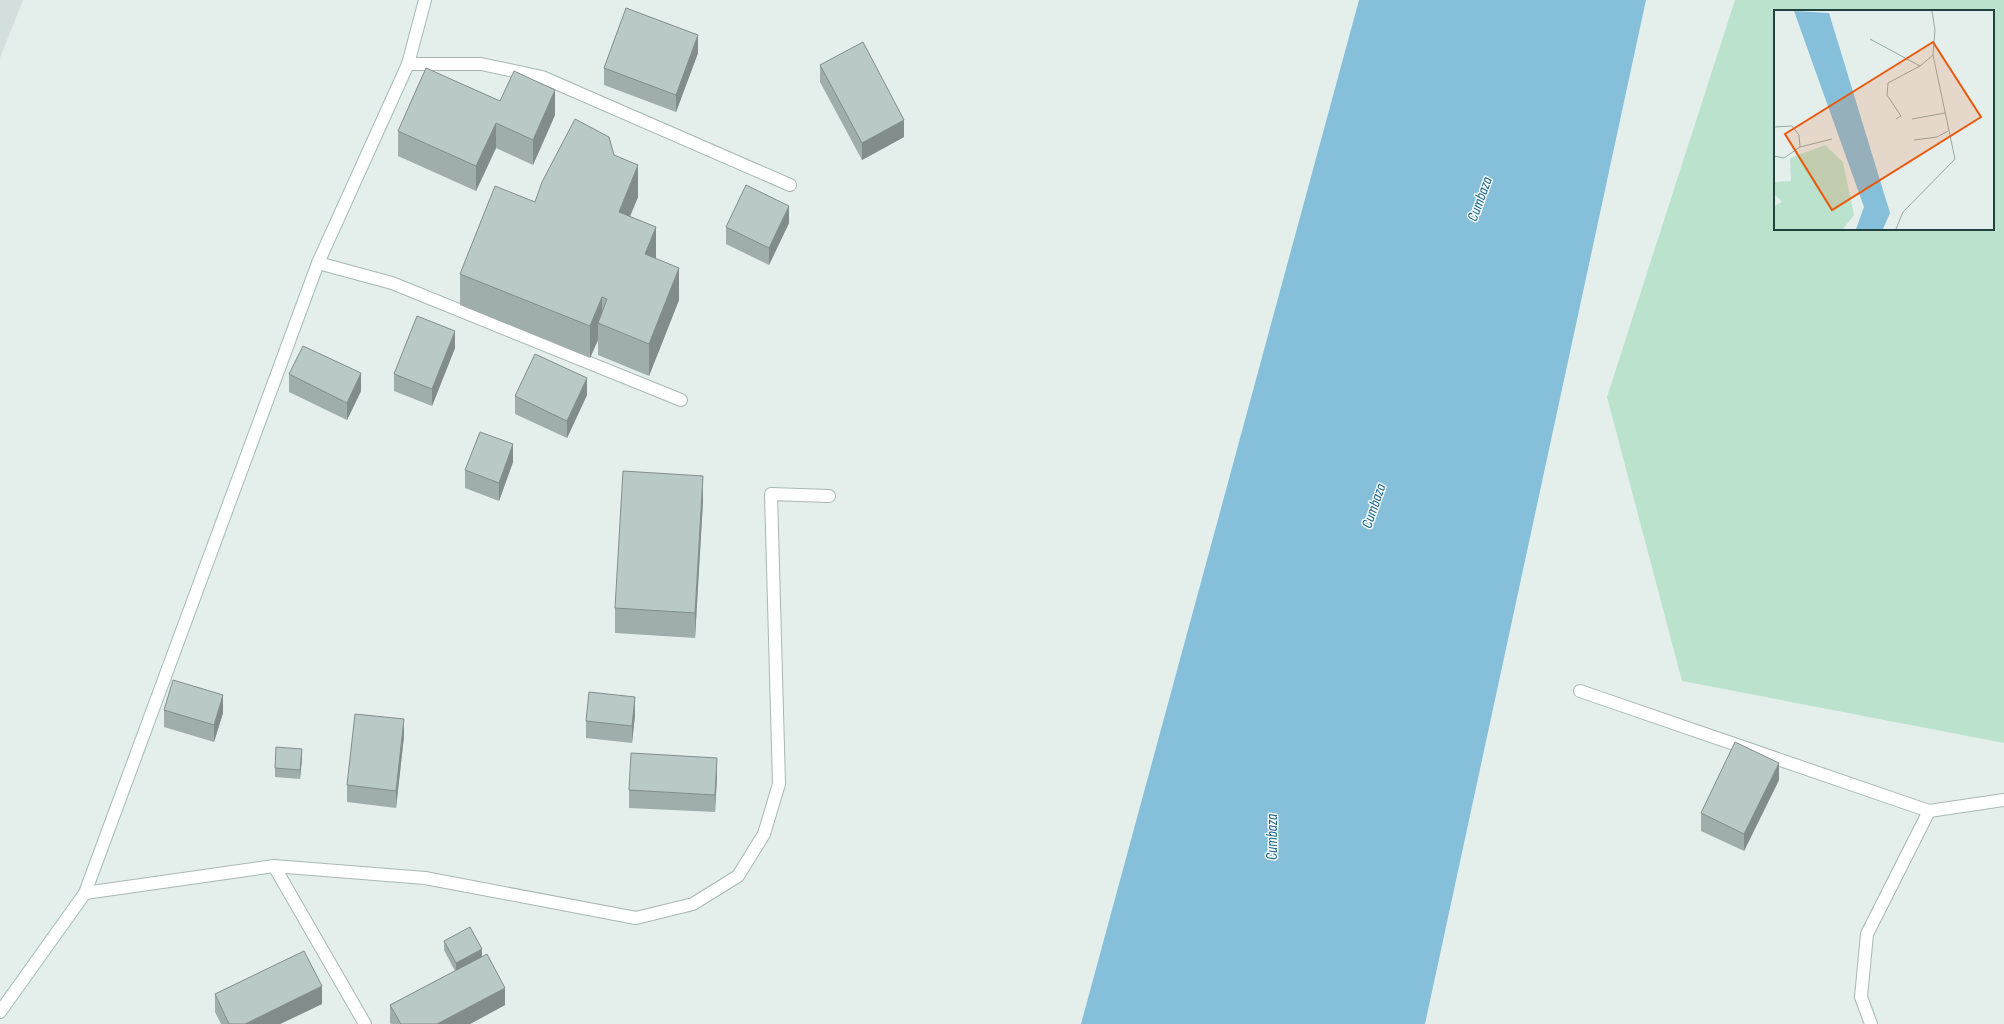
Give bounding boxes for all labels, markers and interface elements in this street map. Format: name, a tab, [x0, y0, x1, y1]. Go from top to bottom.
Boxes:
inset map	[1774, 10, 1994, 230]
water label: Cumbaza	[1463, 174, 1497, 224]
water label: Cumbaza	[1358, 481, 1390, 531]
water label: Cumbaza	[1263, 814, 1282, 860]

